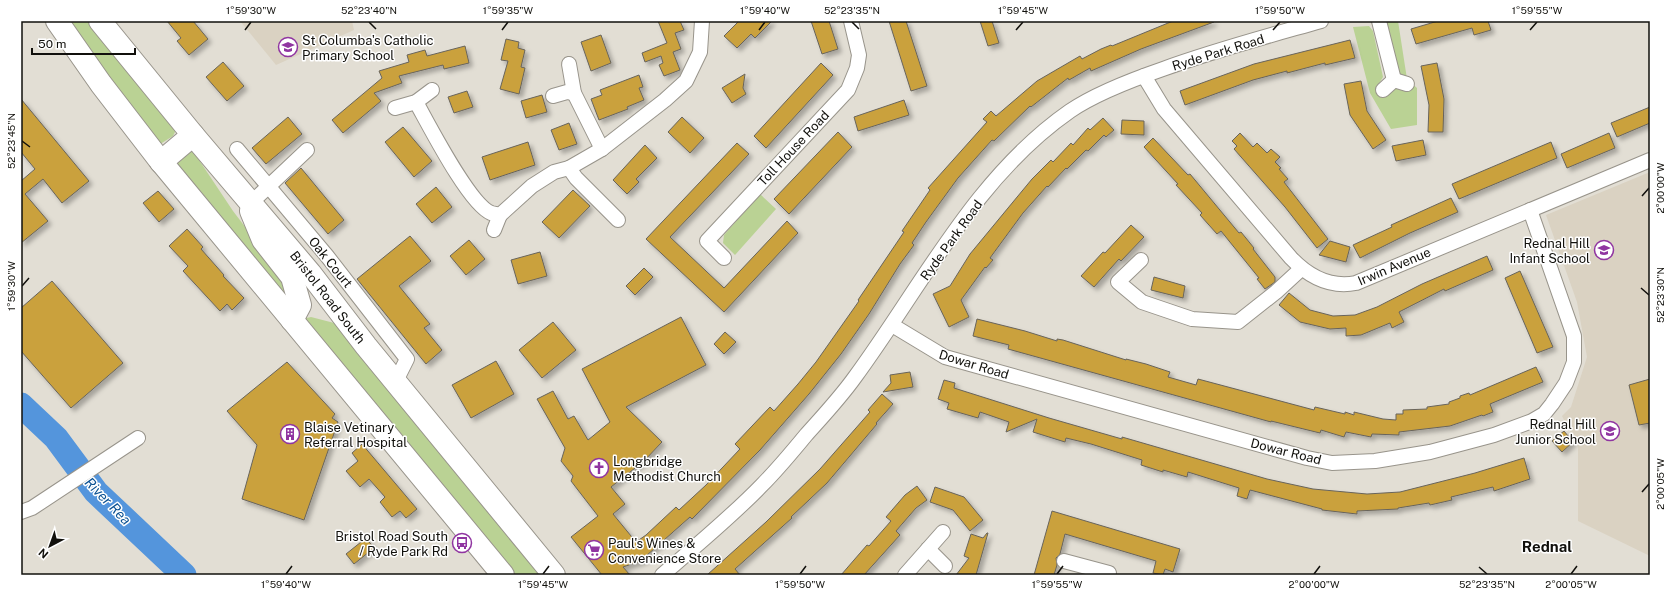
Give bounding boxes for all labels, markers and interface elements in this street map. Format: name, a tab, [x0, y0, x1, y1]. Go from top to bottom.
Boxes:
text: 1°59'30"W	[226, 4, 276, 16]
text: 52°23'40"N	[341, 4, 397, 16]
text: 1°59'35"W	[483, 4, 534, 16]
text: 1°59'40"W	[740, 4, 790, 16]
text: 52°23'35"N	[824, 4, 880, 16]
text: 1°59'45"W	[998, 4, 1049, 16]
text: 1°59'50"W	[1255, 4, 1306, 16]
text: 1°59'55"W	[1512, 4, 1563, 16]
scale bar	[32, 30, 135, 56]
street label: Ryde Park Road	[1170, 31, 1266, 74]
place label: St Columba's Catholic Primary School	[302, 33, 433, 63]
school or university icon: St Columba's Catholic Primary School	[277, 36, 299, 58]
text: 50 m	[38, 37, 66, 51]
street label: Toll House Road	[755, 108, 832, 189]
text: 52°23'45"N	[5, 113, 17, 169]
text: 2°00'00"W	[1654, 162, 1666, 214]
street label: Ryde Park Road	[917, 197, 986, 283]
street label: Oak Court	[306, 234, 356, 291]
place label: Rednal Hill Infant School	[1509, 236, 1590, 266]
school or university icon: Rednal Hill Infant School	[1593, 239, 1615, 261]
street label: Irwin Avenue	[1356, 244, 1433, 289]
street label: Bristol Road South	[287, 248, 368, 346]
text: 1°59'30"W	[5, 261, 17, 311]
text: 52°23'30"N	[1654, 267, 1666, 323]
street label: Dowar Road	[937, 347, 1011, 382]
place label: Rednal Hill Junior School	[1515, 417, 1596, 447]
place label: Blaise Vetinary Referral Hospital	[304, 420, 407, 450]
school or university icon: Rednal Hill Junior School	[1599, 420, 1621, 442]
building icon: Blaise Vetinary Referral Hospital	[279, 423, 301, 445]
street label: Dowar Road	[1249, 435, 1323, 468]
place label: Longbridge Methodist Church	[613, 454, 721, 484]
church icon: Longbridge Methodist Church	[588, 457, 610, 479]
text: 2°00'05"W	[1654, 458, 1666, 510]
water label: River Rea	[82, 474, 134, 528]
north arrow	[30, 526, 70, 566]
place label: Bristol Road South / Ryde Park Rd	[335, 529, 448, 559]
bus stop icon: Bristol Road South / Ryde Park Rd	[451, 532, 473, 554]
place label: Paul's Wines & Convenience Store	[608, 536, 721, 566]
district label: Rednal	[1522, 538, 1572, 555]
supermarket icon: Paul's Wines & Convenience Store	[583, 539, 605, 561]
text: N	[36, 546, 51, 561]
text: 1°59'40"W	[261, 578, 311, 590]
text: 1°59'45"W	[518, 578, 569, 590]
text: 1°59'50"W	[775, 578, 826, 590]
text: 1°59'55"W	[1032, 578, 1083, 590]
text: 2°00'00"W	[1288, 578, 1340, 590]
text: 52°23'35"N	[1459, 578, 1515, 590]
text: 2°00'05"W	[1545, 578, 1597, 590]

